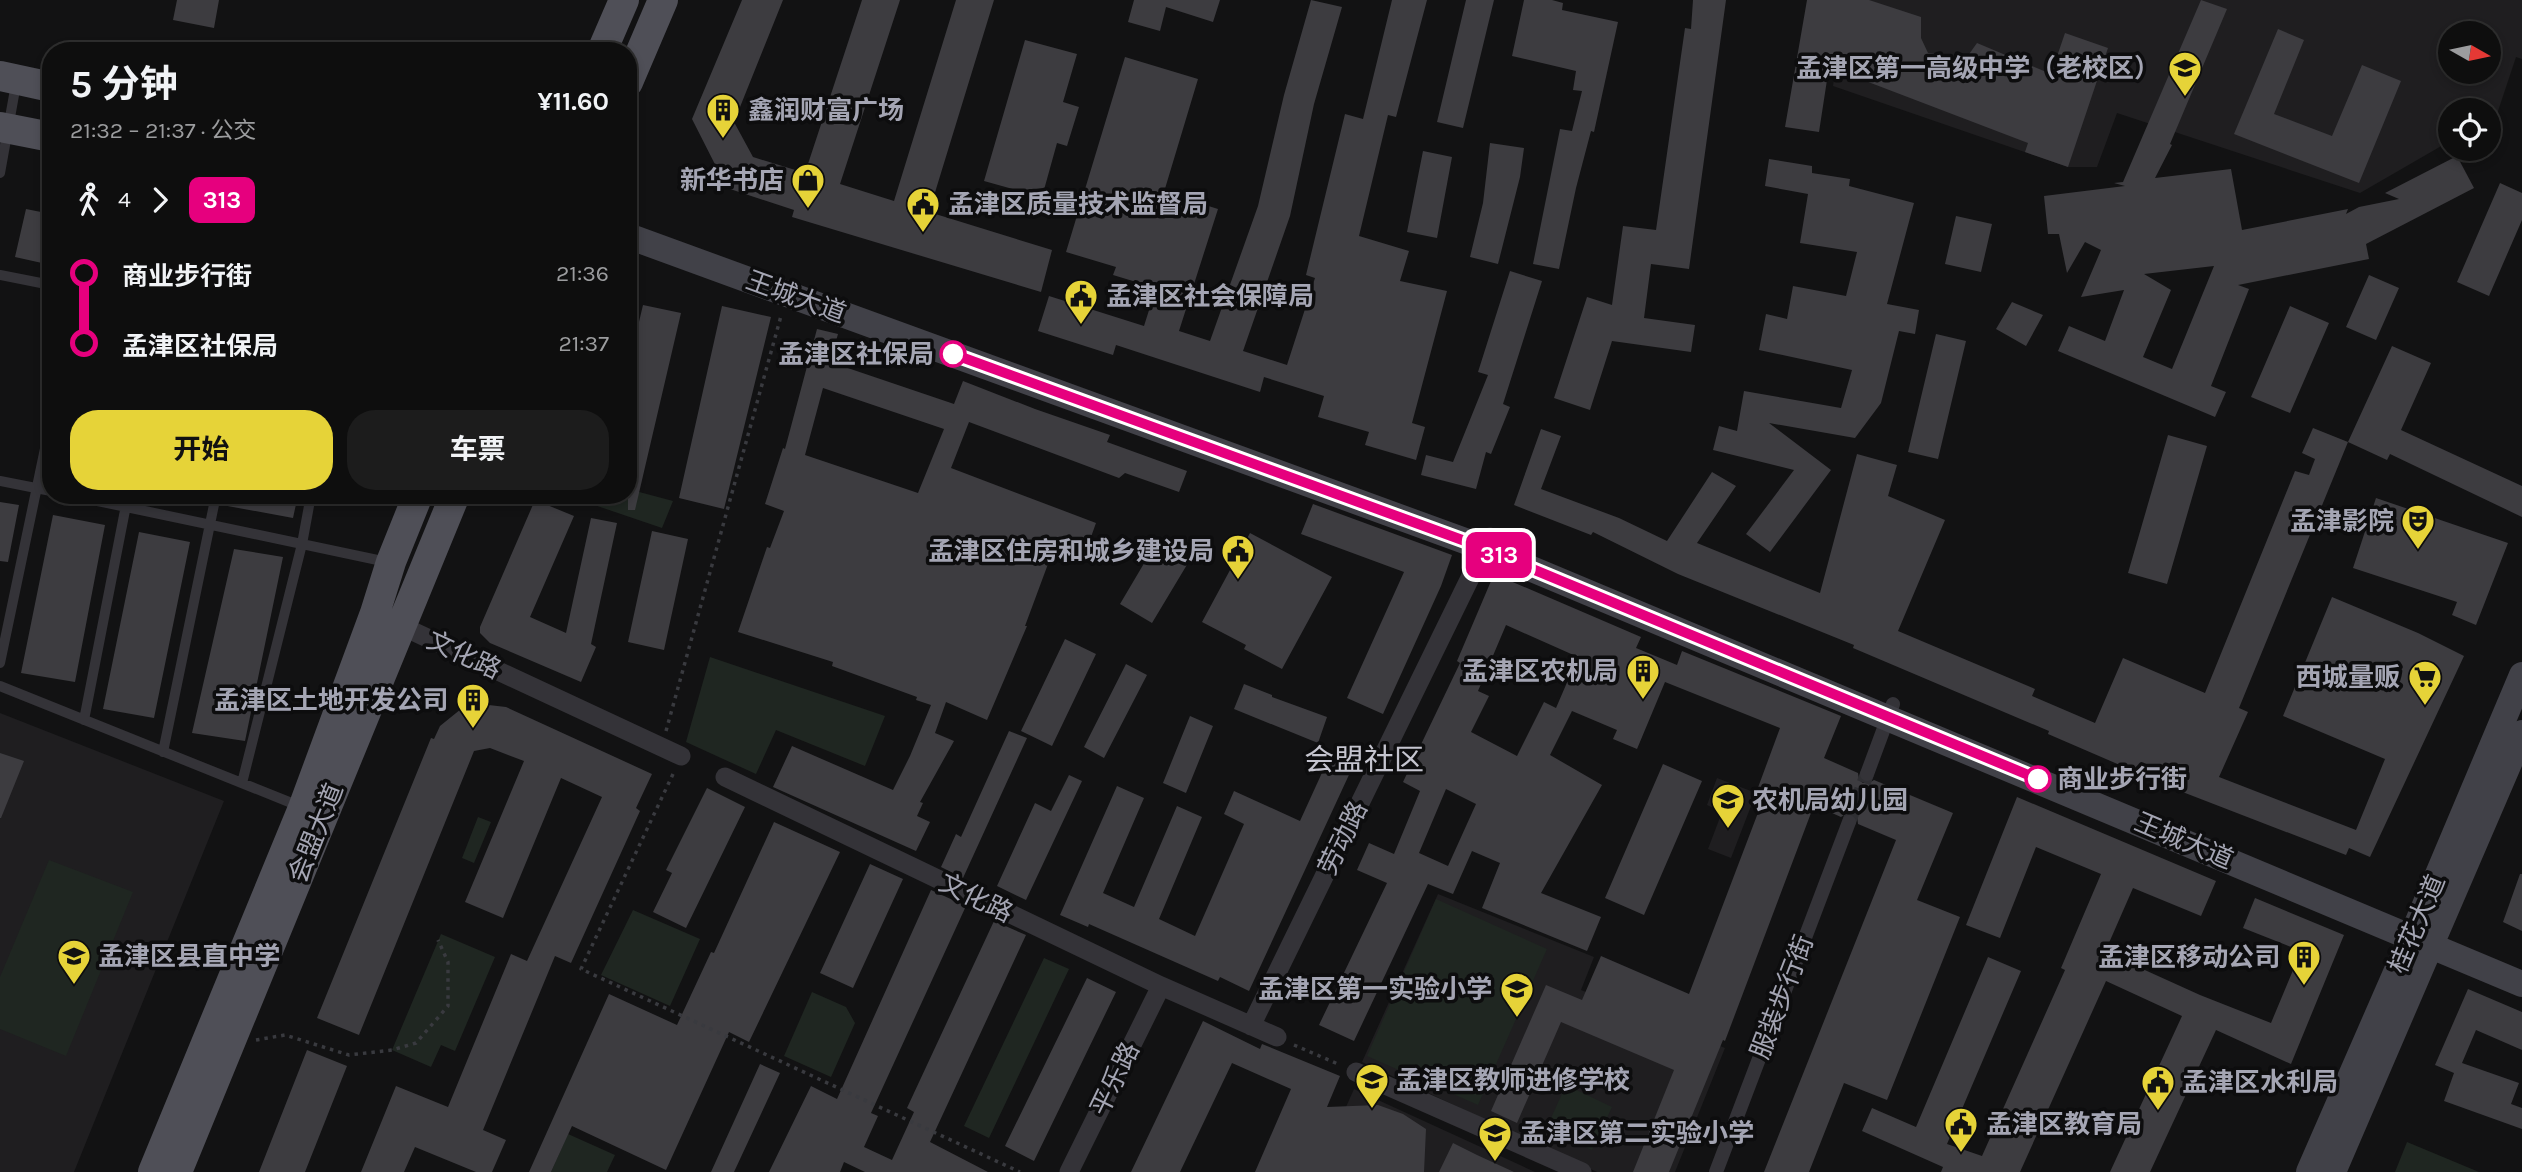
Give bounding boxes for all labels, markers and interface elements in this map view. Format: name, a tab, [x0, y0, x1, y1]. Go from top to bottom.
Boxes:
north arrow	[2438, 21, 2501, 84]
map controls	[2438, 21, 2501, 161]
school or university icon: 孟津区第一高级中学（老校区）	[2166, 49, 2204, 98]
place label: 孟津区第一高级中学（老校区）	[1796, 53, 2160, 84]
text: 5 分钟	[70, 62, 178, 107]
text: ¥11.60	[537, 86, 609, 117]
building icon: 鑫润财富广场	[704, 91, 742, 140]
place label: 鑫润财富广场	[748, 95, 904, 126]
button: locate	[2438, 98, 2501, 161]
text: 21:32 – 21:37 · 公交	[70, 117, 257, 144]
shop icon: 新华书店	[789, 161, 827, 210]
place label: 新华书店	[680, 165, 784, 196]
icon: walk	[70, 181, 108, 219]
icon: forward	[141, 181, 179, 219]
public building icon: 孟津区质量技术监督局	[904, 185, 942, 234]
text: 4	[118, 186, 131, 213]
text: 313	[203, 186, 241, 214]
place label: 孟津区质量技术监督局	[948, 189, 1208, 220]
text: 21:36	[556, 260, 609, 287]
text: 商业步行街	[122, 261, 252, 292]
street label: 王城大道	[742, 265, 850, 329]
public building icon: 孟津区社会保障局	[1062, 277, 1100, 326]
place label: 孟津区社会保障局	[1106, 281, 1314, 312]
text: 21:37	[558, 330, 609, 357]
text: 孟津区社保局	[122, 331, 278, 362]
place label: 孟津区社保局	[778, 339, 934, 370]
marker: 孟津区社保局	[940, 341, 966, 367]
button: 开始	[70, 410, 333, 490]
button: 车票	[347, 410, 609, 490]
theatre icon: 孟津影院	[2399, 502, 2437, 551]
place label: 孟津影院	[2290, 506, 2394, 537]
public building icon: 孟津区住房和城乡建设局	[1219, 532, 1257, 581]
line badge: 313	[1459, 532, 1539, 578]
place label: 孟津区住房和城乡建设局	[928, 536, 1214, 567]
text: 313	[1480, 541, 1518, 569]
street label: 文化路	[422, 624, 506, 686]
building icon: 孟津区农机局	[1624, 652, 1662, 701]
place label: 孟津区农机局	[1462, 656, 1618, 687]
supermarket icon: 西城量贩	[2406, 658, 2444, 707]
place label: 西城量贩	[2296, 662, 2400, 693]
building icon: 孟津区土地开发公司	[454, 681, 492, 730]
place label: 孟津区土地开发公司	[214, 685, 448, 716]
district label: 会盟社区	[1304, 742, 1424, 778]
place label: 商业步行街	[2057, 764, 2187, 795]
marker: 商业步行街	[2025, 766, 2051, 792]
street label: 会盟大道	[282, 779, 350, 887]
school or university icon: 农机局幼儿园	[1709, 781, 1747, 830]
place label: 农机局幼儿园	[1752, 785, 1908, 816]
street label: 劳动路	[1312, 796, 1374, 880]
street label: 王城大道	[2130, 806, 2238, 876]
street label: 文化路	[934, 867, 1018, 929]
street label: 桂花大道	[2382, 870, 2452, 978]
street label: 服装步行街	[1744, 931, 1820, 1063]
school or university icon: 孟津区县直中学	[55, 937, 93, 986]
building icon: 孟津区移动公司	[2285, 938, 2323, 987]
place label: 孟津区县直中学	[98, 941, 280, 972]
place label: 孟津区移动公司	[2098, 942, 2280, 973]
school or university icon: 孟津区第一实验小学	[1498, 970, 1536, 1019]
place label: 孟津区第一实验小学	[1258, 974, 1492, 1005]
street label: 平乐路	[1084, 1037, 1146, 1121]
school or university icon: 孟津区教师进修学校	[1353, 1061, 1391, 1110]
public building icon: 孟津区水利局	[2139, 1063, 2177, 1112]
place label: 孟津区教师进修学校	[1396, 1065, 1630, 1096]
place label: 孟津区水利局	[2182, 1067, 2338, 1098]
public building icon: 孟津区教育局	[1942, 1105, 1980, 1154]
place label: 孟津区教育局	[1986, 1109, 2142, 1140]
school or university icon: 孟津区第二实验小学	[1476, 1114, 1514, 1163]
place label: 孟津区第二实验小学	[1520, 1118, 1754, 1149]

